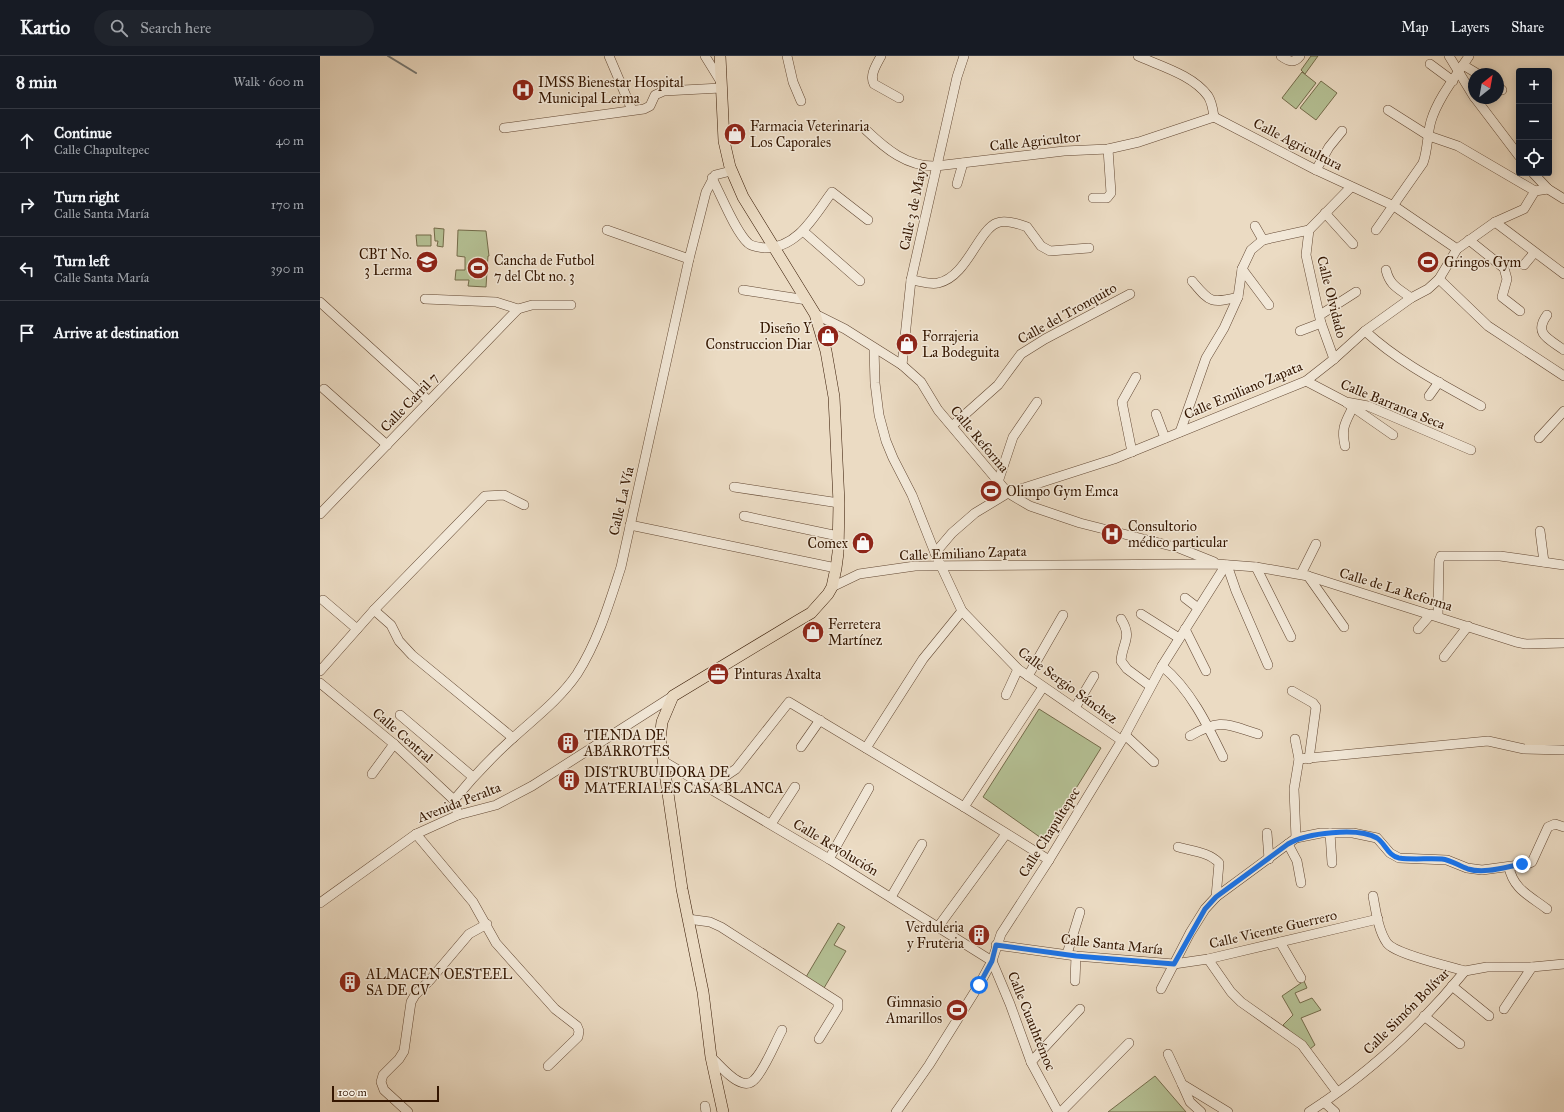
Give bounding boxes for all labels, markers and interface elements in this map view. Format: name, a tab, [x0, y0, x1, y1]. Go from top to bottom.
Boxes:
search box	[94, 10, 374, 46]
text: Kartio	[20, 16, 70, 39]
icon: search	[108, 17, 130, 39]
text: Search here	[140, 19, 211, 37]
text: Map	[1401, 19, 1429, 36]
text: Layers	[1451, 19, 1489, 36]
text: Share	[1511, 19, 1544, 36]
north arrow	[1468, 68, 1504, 104]
map controls	[1516, 68, 1552, 176]
button: +	[1516, 68, 1552, 104]
text: 8 min	[16, 72, 57, 93]
text: Walk · 600 m	[233, 74, 304, 90]
place label: IMSS Bienestar Hospital Municipal Lerma	[538, 74, 684, 107]
hospital icon: IMSS Bienestar Hospital Municipal Lerma	[510, 77, 536, 103]
button: −	[1516, 104, 1552, 140]
street label: Calle Agricultura	[1250, 115, 1345, 174]
place label: Farmacia Veterinaria Los Caporales	[750, 118, 869, 151]
shop icon: Farmacia Veterinaria Los Caporales	[722, 121, 748, 147]
text: Continue	[54, 124, 112, 142]
street label: Calle Agricultor	[989, 128, 1082, 155]
icon: ahead	[16, 130, 38, 152]
text: 40 m	[275, 133, 304, 149]
button: locate	[1516, 140, 1552, 176]
text: Calle Chapultepec	[54, 142, 149, 158]
street label: Calle 3 de Mayo	[896, 160, 931, 252]
text: Turn right	[54, 188, 119, 206]
icon: right	[16, 194, 38, 216]
text: 170 m	[271, 197, 304, 213]
text: Calle Santa María	[54, 206, 149, 222]
place label: CBT No. 3 Lerma	[359, 246, 412, 279]
school or university icon: CBT No. 3 Lerma	[414, 249, 440, 275]
sports icon: Gringos Gym	[1415, 249, 1441, 275]
text: Turn left	[54, 252, 110, 270]
place label: Cancha de Futbol 7 del Cbt no. 3	[494, 252, 595, 285]
street label: Calle Olvidado	[1313, 254, 1350, 340]
place label: Gringos Gym	[1444, 254, 1522, 271]
sports icon: Cancha de Futbol 7 del Cbt no. 3	[465, 255, 491, 281]
icon: left	[16, 258, 38, 280]
text: 390 m	[271, 261, 304, 277]
text: Calle Santa María	[54, 270, 149, 286]
street label: Calle del Tronquito	[1015, 279, 1120, 349]
place label: Diseño Y Construccion Diar	[705, 320, 813, 353]
icon: arrive	[16, 322, 38, 344]
shop icon: Diseño Y Construccion Diar	[815, 323, 841, 349]
text: Arrive at destination	[54, 324, 179, 342]
place label: Forrajeria La Bodeguita	[922, 328, 999, 361]
shop icon: Forrajeria La Bodeguita	[894, 331, 920, 357]
street label: Calle Emiliano Zapata	[1181, 358, 1305, 423]
street label: Calle Carril 7	[377, 369, 442, 436]
street label: Calle Barranca Seca	[1338, 376, 1448, 433]
street label: Calle Reforma	[947, 402, 1013, 476]
street label: Calle La Vía	[605, 465, 638, 537]
sports icon: Olimpo Gym Emca	[978, 478, 1004, 504]
place label: Olimpo Gym Emca	[1006, 483, 1118, 500]
place label: Consultorio médico particular	[1128, 518, 1228, 551]
hospital icon: Consultorio médico particular	[1099, 521, 1125, 547]
shop icon: Comex	[850, 530, 876, 556]
place label: Comex	[808, 535, 849, 552]
street label: Calle Emiliano Zapata	[899, 543, 1027, 564]
street label: Calle de La Reforma	[1337, 564, 1454, 615]
place label: Ferretera Martínez	[828, 616, 883, 649]
shop icon: Ferretera Martínez	[800, 619, 826, 645]
street label: Calle Sergio Sánchez	[1015, 644, 1121, 728]
office icon: Pinturas Axalta	[705, 661, 731, 687]
place label: Pinturas Axalta	[734, 666, 821, 683]
street label: Calle Central	[369, 704, 437, 766]
place label: TIENDA DE ABARROTES	[583, 727, 670, 760]
building icon: TIENDA DE ABARROTES	[555, 730, 581, 756]
place label: DISTRUBUIDORA DE MATERIALES CASA BLANCA	[584, 764, 784, 797]
building icon: DISTRUBUIDORA DE MATERIALES CASA BLANCA	[556, 767, 582, 793]
street label: Avenida Peralta	[414, 779, 503, 827]
street label: Calle Chapultepec	[1015, 784, 1084, 880]
street label: Calle Revolución	[790, 815, 882, 880]
route end	[1513, 855, 1531, 873]
street label: Calle Vicente Guerrero	[1208, 907, 1339, 952]
place label: Verduleria y Fruteria	[904, 919, 964, 952]
building icon: Verduleria y Fruteria	[966, 922, 992, 948]
street label: Calle Santa María	[1060, 931, 1164, 958]
street label: Calle Simón Bolívar	[1360, 964, 1454, 1058]
place label: ALMACEN OESTEEL SA DE CV	[365, 966, 513, 999]
building icon: ALMACEN OESTEEL SA DE CV	[337, 969, 363, 995]
street label: Calle Cuauhtémoc	[1004, 969, 1059, 1073]
route start	[970, 976, 988, 994]
place label: Gimnasio Amarillos	[885, 994, 942, 1027]
sports icon: Gimnasio Amarillos	[944, 997, 970, 1023]
scale bar	[332, 1084, 439, 1103]
text: 100 m	[338, 1086, 367, 1099]

